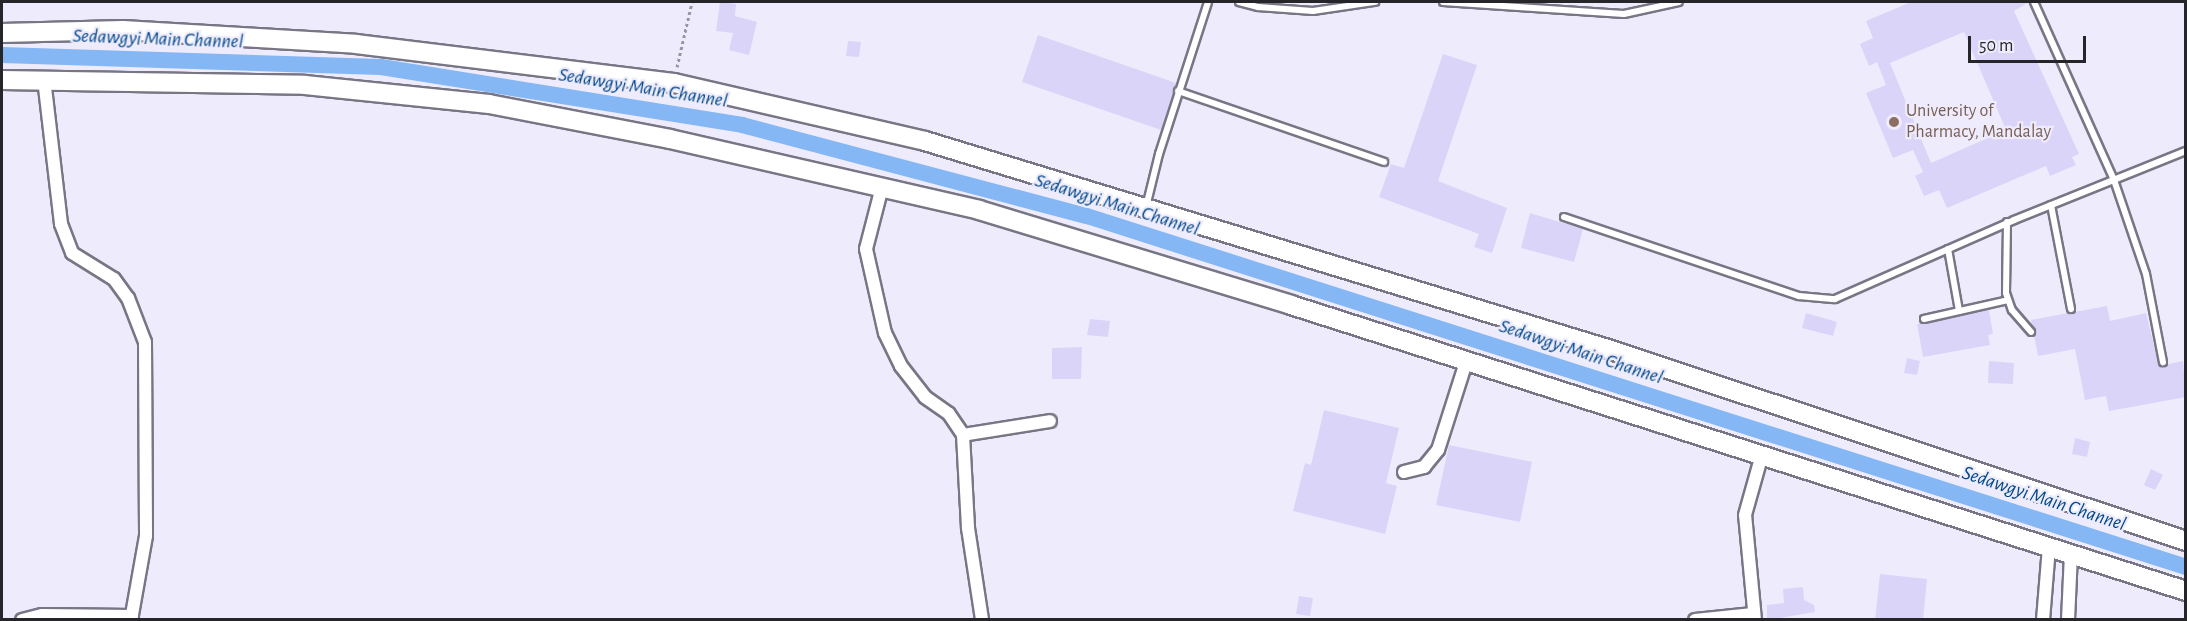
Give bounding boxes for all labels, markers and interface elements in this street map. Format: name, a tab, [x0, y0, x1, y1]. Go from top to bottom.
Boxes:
water label: Sedawgyi Main Channel	[72, 24, 244, 54]
scale bar	[1971, 24, 2090, 62]
text: 50 m	[1979, 37, 2013, 55]
water label: Sedawgyi Main Channel	[557, 63, 729, 113]
place label: University of Pharmacy, Mandalay	[1906, 101, 2051, 144]
marker: University of Pharmacy, Mandalay	[1887, 115, 1901, 129]
water label: Sedawgyi Main Channel	[1032, 169, 1202, 241]
water label: Sedawgyi Main Channel	[1496, 314, 1666, 390]
water label: Sedawgyi Main Channel	[1959, 461, 2129, 537]

